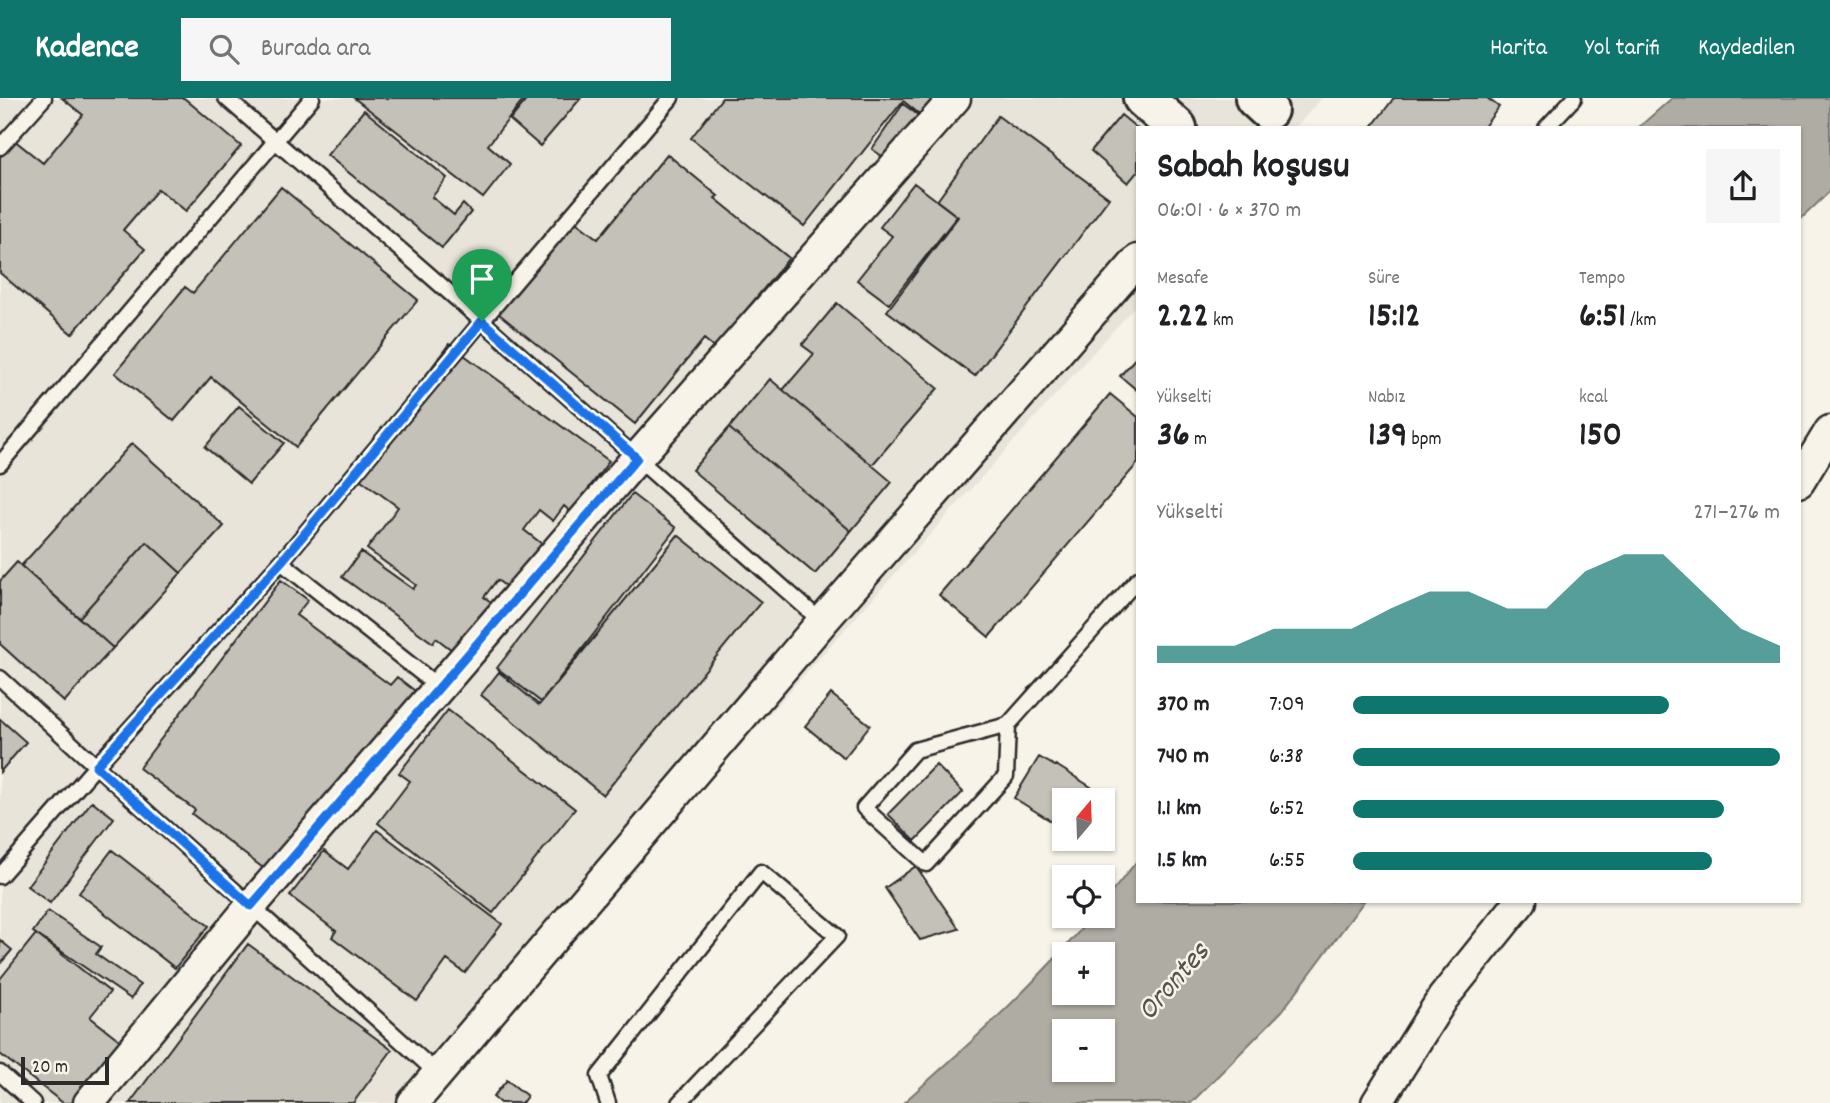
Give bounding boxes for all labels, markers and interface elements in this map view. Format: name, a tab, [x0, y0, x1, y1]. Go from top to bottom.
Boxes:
search box	[181, 18, 671, 81]
text: Kadence	[35, 26, 139, 73]
icon: search	[205, 30, 243, 68]
text: Burada ara	[261, 31, 371, 68]
text: Harita	[1490, 32, 1547, 66]
text: Yol tarifi	[1585, 32, 1660, 66]
text: Kaydedilen	[1698, 32, 1795, 66]
text: Sabah koşusu	[1157, 141, 1350, 196]
button: share	[1706, 149, 1780, 223]
text: 06:01 · 6 × 370 m	[1157, 195, 1301, 228]
pin	[452, 249, 512, 321]
icon: arrive	[463, 260, 501, 298]
text: Mesafe	[1157, 266, 1208, 293]
text: Süre	[1368, 266, 1400, 293]
text: Tempo	[1579, 266, 1625, 293]
text: 2.22	[1157, 293, 1209, 343]
text: 15:12	[1368, 293, 1421, 343]
text: 6:51	[1579, 293, 1626, 343]
text: km	[1209, 308, 1234, 335]
text: /km	[1626, 308, 1656, 335]
text: Yükselti	[1157, 385, 1211, 412]
text: Nabız	[1368, 385, 1405, 412]
text: kcal	[1579, 385, 1608, 412]
text: 36	[1157, 412, 1190, 462]
text: 139	[1368, 412, 1407, 462]
text: 150	[1579, 412, 1622, 462]
text: m	[1190, 427, 1207, 454]
text: bpm	[1407, 427, 1442, 454]
text: Yükselti	[1157, 497, 1223, 530]
text: 271–276 m	[1693, 497, 1780, 530]
text: 370 m	[1157, 689, 1210, 722]
text: 7:09	[1269, 689, 1305, 722]
text: 740 m	[1157, 741, 1209, 774]
text: 6:38	[1269, 741, 1304, 774]
north arrow	[1052, 788, 1115, 850]
map controls	[1052, 788, 1115, 1082]
text: 1.1 km	[1157, 793, 1201, 826]
text: 6:52	[1269, 793, 1305, 826]
text: 1.5 km	[1157, 845, 1207, 878]
text: 6:55	[1269, 845, 1305, 878]
button: locate	[1052, 865, 1115, 928]
water label: Orontes	[1129, 933, 1223, 1032]
button: +	[1052, 942, 1115, 1005]
button: −	[1052, 1019, 1115, 1082]
scale bar	[21, 1054, 108, 1086]
text: 20 m	[32, 1055, 68, 1082]

